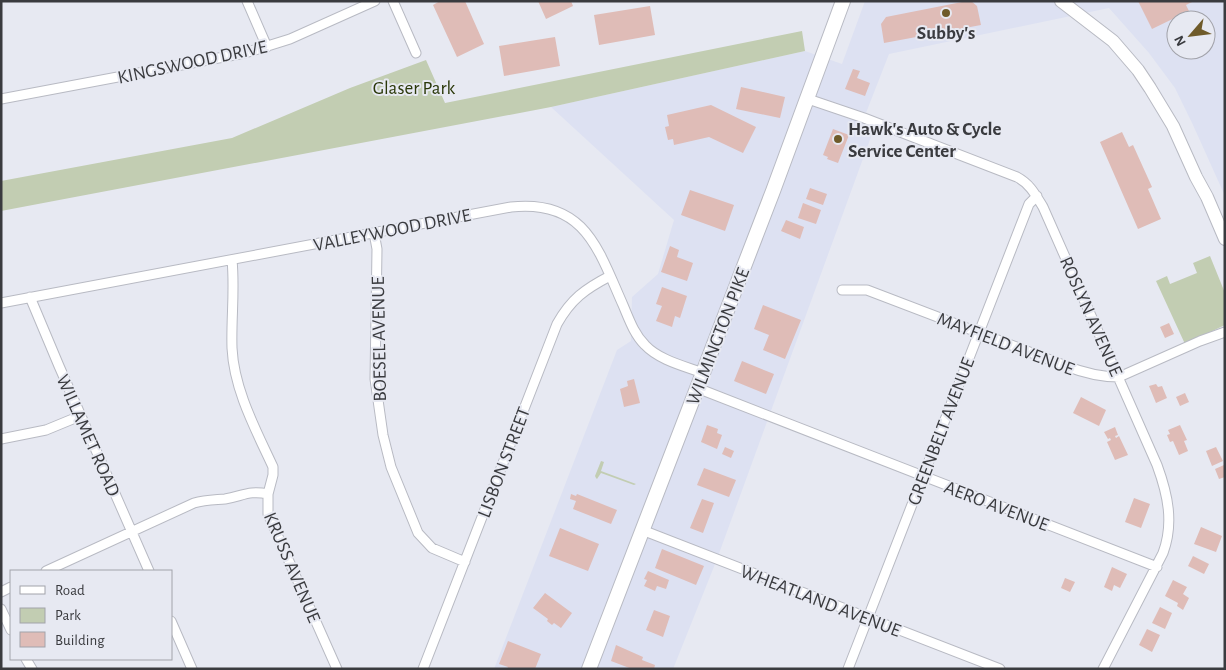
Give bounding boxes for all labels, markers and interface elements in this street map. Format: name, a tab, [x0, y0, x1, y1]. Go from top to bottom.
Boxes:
marker: Subby's	[940, 7, 952, 19]
north arrow	[1166, 10, 1216, 60]
place label: Subby's	[917, 24, 975, 43]
text: N	[1172, 33, 1189, 48]
street label: KINGSWOOD DRIVE	[116, 37, 269, 88]
park label: Glaser Park	[373, 79, 456, 98]
place label: Hawk's Auto & Cycle Service Center	[848, 120, 1001, 161]
marker: Hawk's Auto & Cycle Service Center	[832, 133, 844, 145]
street label: VALLEYWOOD DRIVE	[312, 206, 473, 255]
street label: ROSLYN AVENUE	[1056, 254, 1126, 379]
street label: WILMINGTON PIKE	[683, 265, 753, 408]
street label: BOESEL AVENUE	[369, 276, 390, 402]
street label: MAYFIELD AVENUE	[934, 309, 1077, 379]
street label: GREENBELT AVENUE	[904, 355, 978, 508]
street label: WILLAMET ROAD	[52, 372, 123, 499]
street label: LISBON STREET	[475, 405, 534, 520]
street label: AERO AVENUE	[942, 478, 1051, 535]
street label: KRUSS AVENUE	[260, 510, 323, 626]
street label: WHEATLAND AVENUE	[738, 562, 903, 641]
legend	[10, 570, 172, 660]
text: Road	[55, 583, 85, 598]
text: Park	[55, 608, 81, 623]
text: Building	[55, 633, 105, 648]

